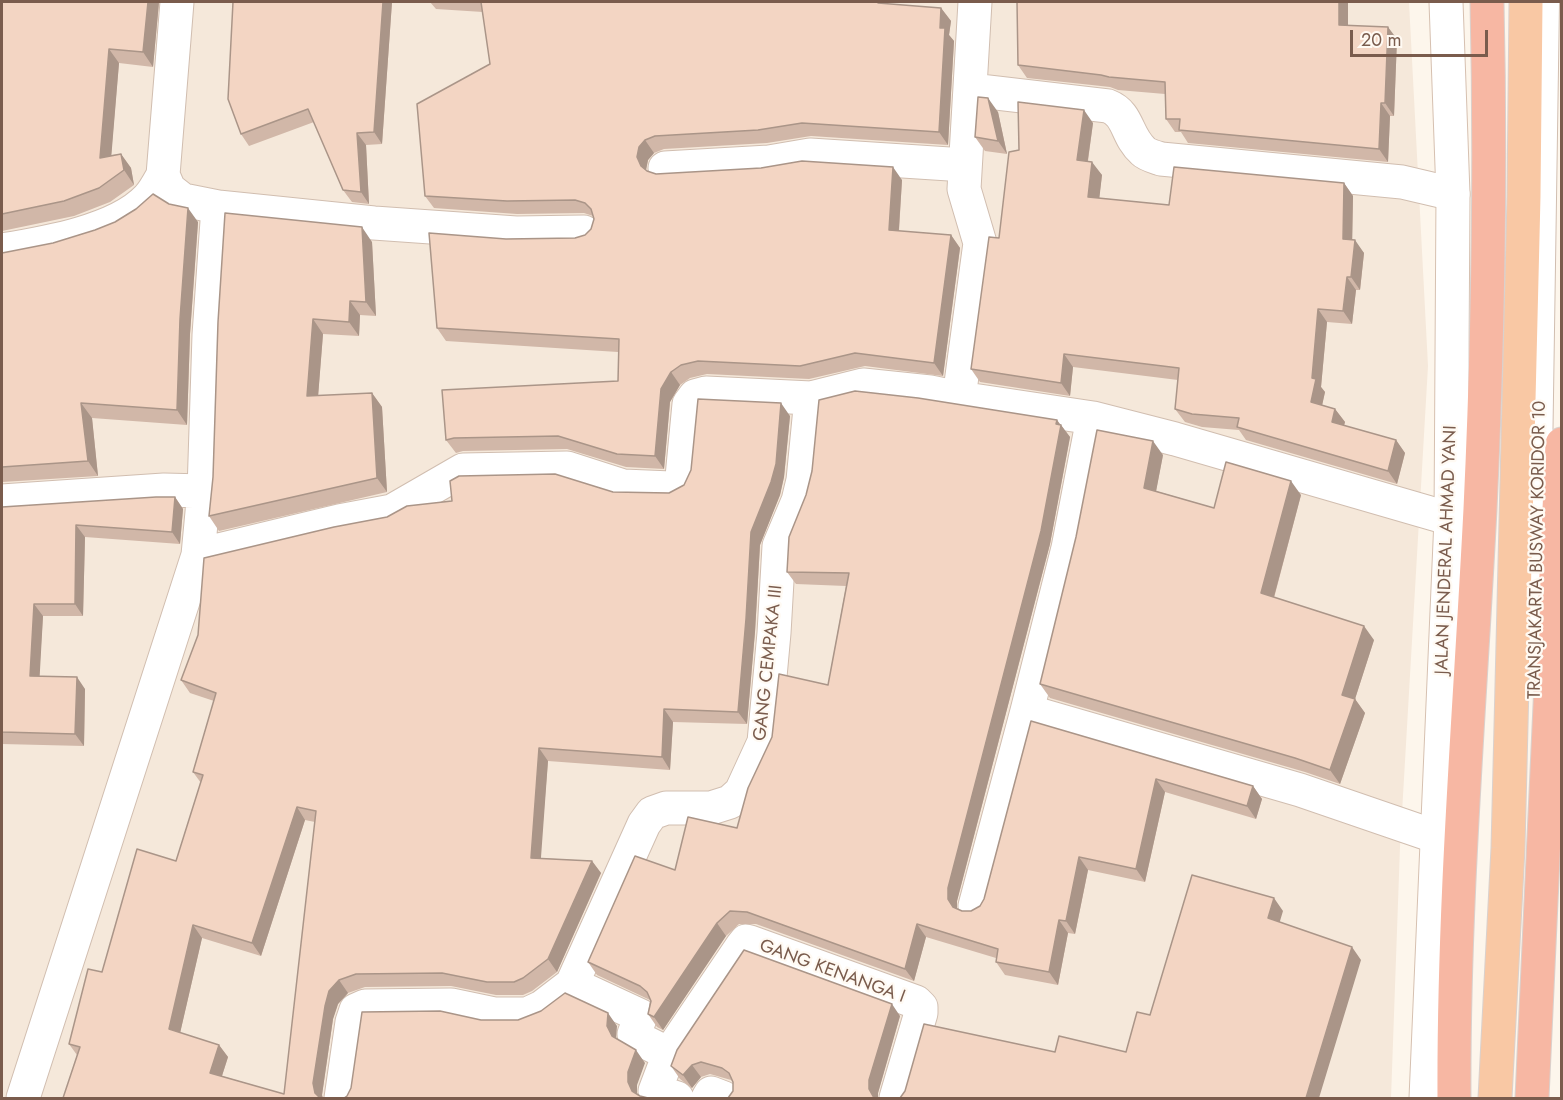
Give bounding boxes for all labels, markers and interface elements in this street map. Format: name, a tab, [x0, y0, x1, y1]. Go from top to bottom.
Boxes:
scale bar	[1353, 18, 1491, 56]
text: 20 m	[1361, 27, 1401, 53]
street label: TRANSJAKARTA BUSWAY KORIDOR 10	[1525, 401, 1551, 699]
street label: JALAN JENDERAL AHMAD YANI	[1432, 425, 1462, 675]
street label: GANG CEMPAKA III	[750, 584, 788, 742]
street label: GANG KENANGA I	[756, 936, 908, 1008]

